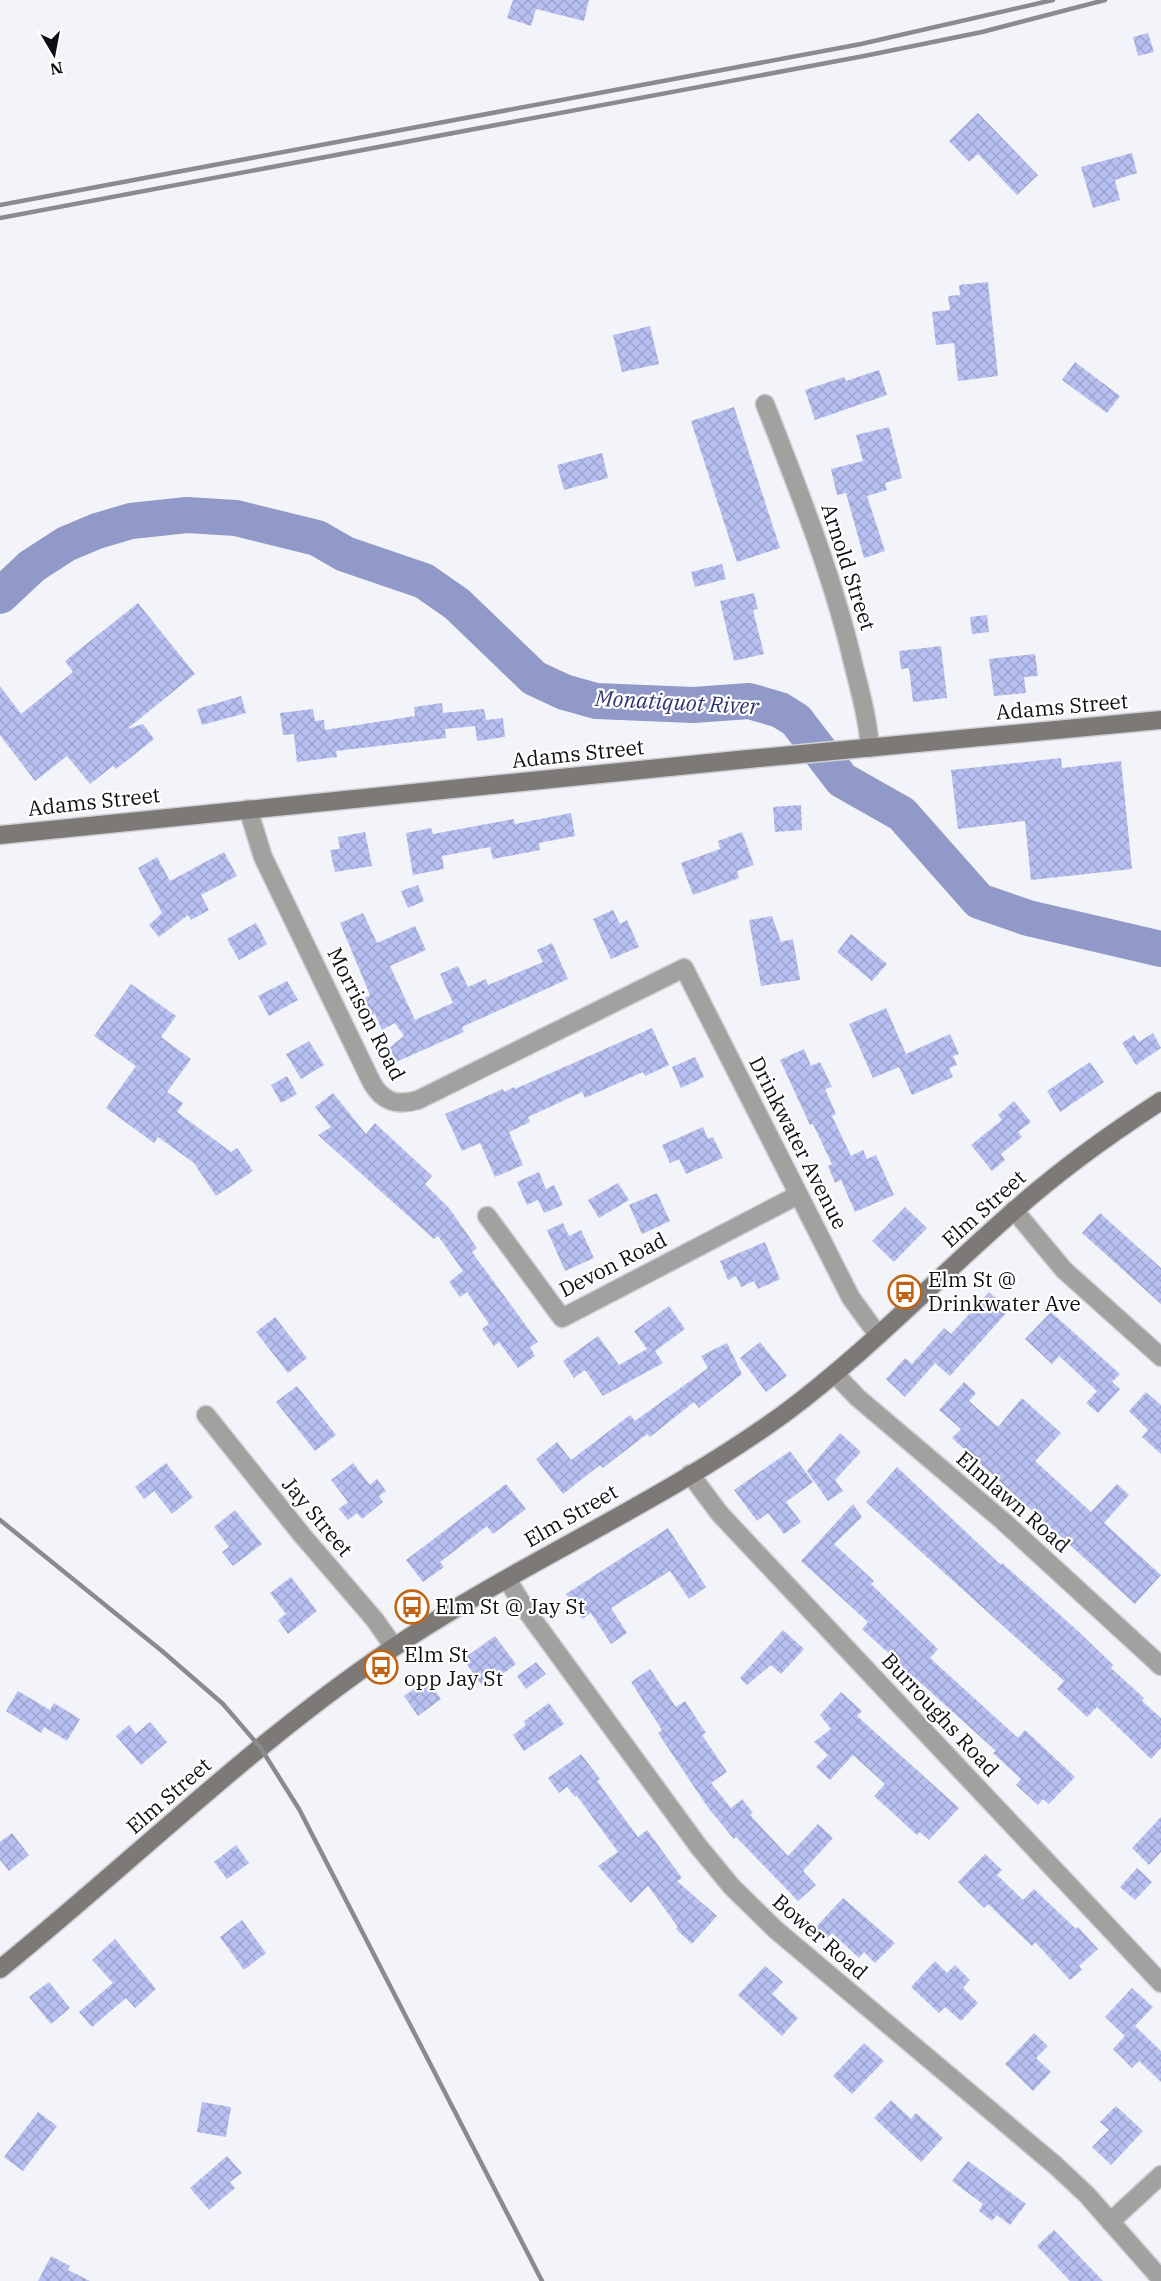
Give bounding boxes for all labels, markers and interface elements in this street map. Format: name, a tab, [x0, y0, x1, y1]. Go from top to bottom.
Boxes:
north arrow	[24, 24, 84, 84]
text: N	[49, 58, 65, 80]
street label: Arnold Street	[815, 500, 883, 634]
water label: Monatiquot River	[593, 683, 761, 720]
street label: Adams Street	[995, 686, 1129, 726]
street label: Adams Street	[510, 732, 645, 774]
street label: Adams Street	[26, 780, 161, 822]
street label: Morrison Road	[321, 942, 413, 1085]
street label: Drinkwater Avenue	[743, 1051, 855, 1234]
street label: Elm Street	[935, 1163, 1031, 1253]
street label: Devon Road	[554, 1225, 671, 1303]
place label: Elm St @ Drinkwater Ave	[928, 1265, 1081, 1317]
bus stop icon: Elm St @ Drinkwater Ave	[887, 1274, 923, 1310]
street label: Elmlawn Road	[951, 1444, 1077, 1559]
street label: Jay Street	[276, 1471, 359, 1562]
street label: Elm Street	[519, 1477, 622, 1553]
bus stop icon: Elm St @ Jay St	[394, 1589, 430, 1625]
place label: Elm St @ Jay St	[435, 1592, 585, 1620]
place label: Elm St opp Jay St	[404, 1640, 503, 1692]
street label: Burroughs Road	[876, 1646, 1006, 1783]
bus stop icon: Elm St opp Jay St	[363, 1649, 399, 1685]
street label: Elm Street	[120, 1751, 217, 1840]
street label: Bower Road	[767, 1887, 874, 1985]

